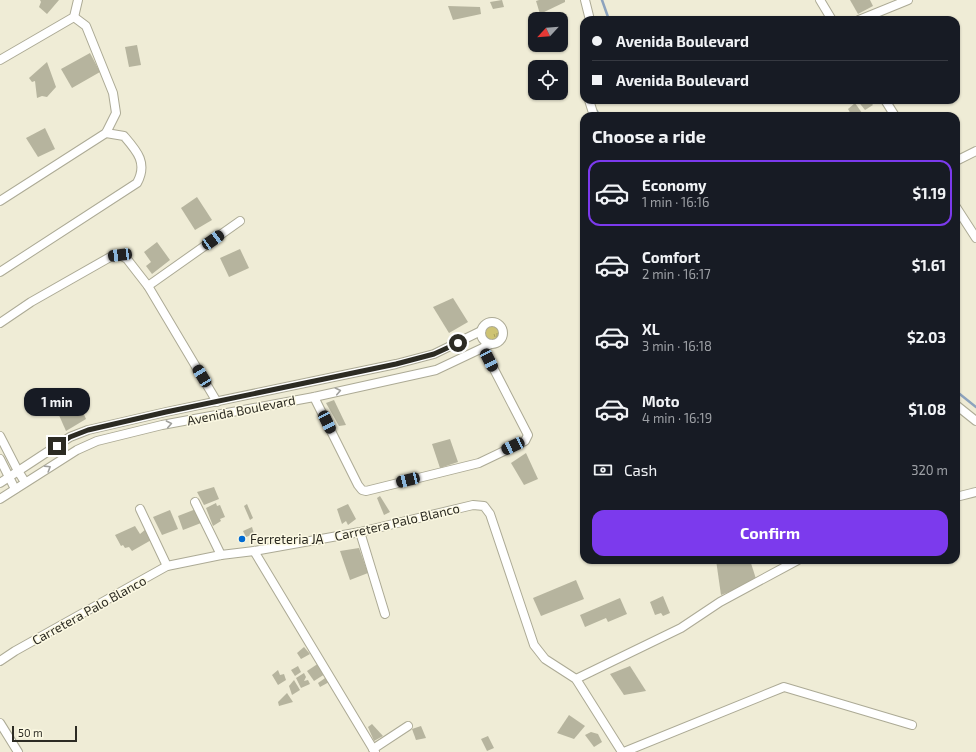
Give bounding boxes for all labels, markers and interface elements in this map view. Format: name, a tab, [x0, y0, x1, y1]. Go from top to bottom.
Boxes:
north arrow	[528, 12, 568, 52]
map controls	[528, 12, 568, 100]
text: Avenida Boulevard	[616, 32, 749, 50]
button: locate	[528, 60, 568, 100]
text: Avenida Boulevard	[616, 71, 749, 89]
text: Choose a ride	[592, 125, 706, 147]
icon: car	[594, 175, 630, 211]
text: Economy	[642, 176, 707, 194]
text: $1.19	[912, 184, 946, 202]
text: 1 min · 16:16	[642, 194, 709, 210]
car	[200, 228, 226, 252]
icon: car	[594, 247, 630, 283]
car	[107, 248, 133, 262]
text: Comfort	[642, 248, 700, 266]
text: $1.61	[912, 256, 946, 274]
text: 2 min · 16:17	[642, 266, 711, 282]
icon: car	[594, 319, 630, 355]
text: XL	[642, 320, 660, 338]
text: $2.03	[907, 328, 946, 346]
route start	[449, 334, 467, 352]
text: 3 min · 16:18	[642, 338, 712, 354]
car	[478, 347, 500, 373]
car	[191, 363, 213, 389]
callout: 1 min	[24, 388, 90, 416]
one-way arrow	[335, 388, 341, 396]
icon: car	[594, 391, 630, 427]
street label: Avenida Boulevard	[185, 392, 297, 428]
text: Moto	[642, 392, 680, 410]
text: 1 min	[41, 394, 73, 410]
text: $1.08	[908, 400, 946, 418]
car	[316, 409, 338, 435]
text: 4 min · 16:19	[642, 410, 712, 426]
one-way arrow	[166, 420, 172, 429]
car	[500, 435, 526, 457]
route end	[48, 437, 66, 455]
icon: cash	[592, 459, 614, 481]
text: Cash	[624, 461, 657, 479]
text: 320 m	[911, 462, 948, 478]
one-way arrow	[44, 466, 51, 473]
car	[395, 471, 421, 489]
street label: Carretera Palo Blanco	[333, 500, 461, 544]
button: Confirm	[592, 510, 948, 556]
place label: Ferreteria JA	[250, 531, 324, 547]
marker: Ferreteria JA	[237, 534, 247, 544]
street label: Carretera Palo Blanco	[29, 572, 149, 648]
scale bar	[12, 724, 77, 743]
text: 50 m	[18, 726, 43, 739]

